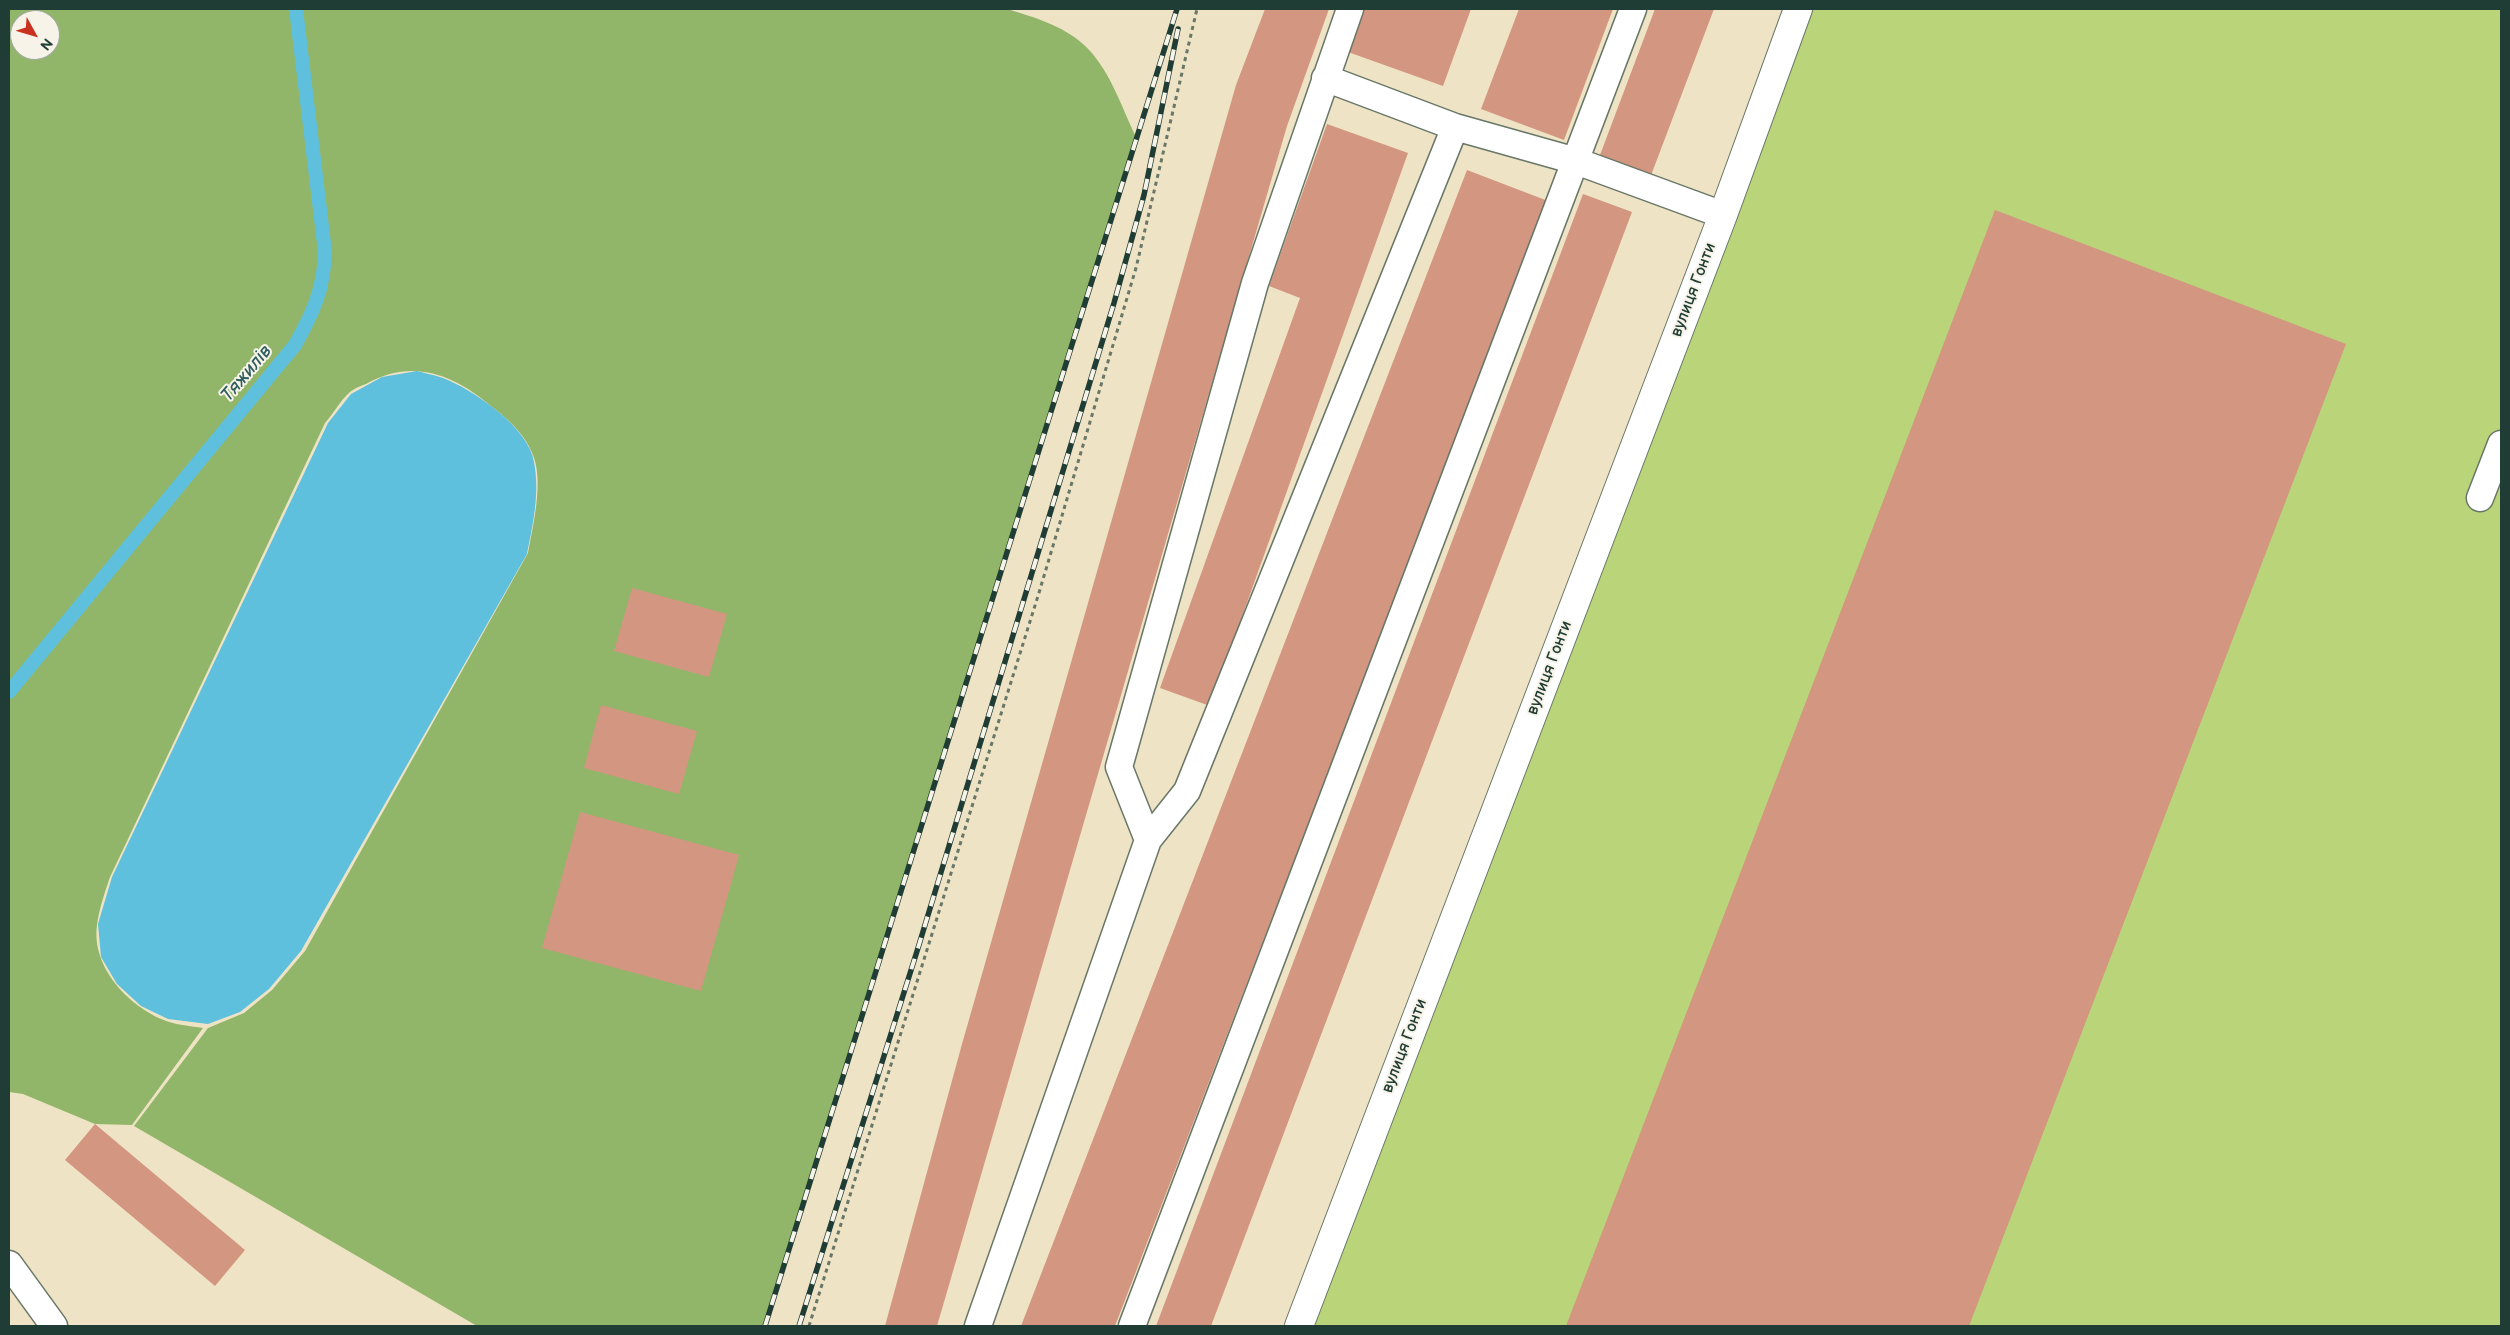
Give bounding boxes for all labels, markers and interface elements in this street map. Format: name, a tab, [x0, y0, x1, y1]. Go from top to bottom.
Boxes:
north arrow	[10, 10, 60, 60]
text: N	[36, 35, 56, 54]
street label: вулиця Гонти	[1667, 240, 1721, 340]
water label: Тяжилів	[217, 341, 277, 407]
street label: вулиця Гонти	[1523, 618, 1577, 718]
street label: вулиця Гонти	[1378, 996, 1432, 1096]

